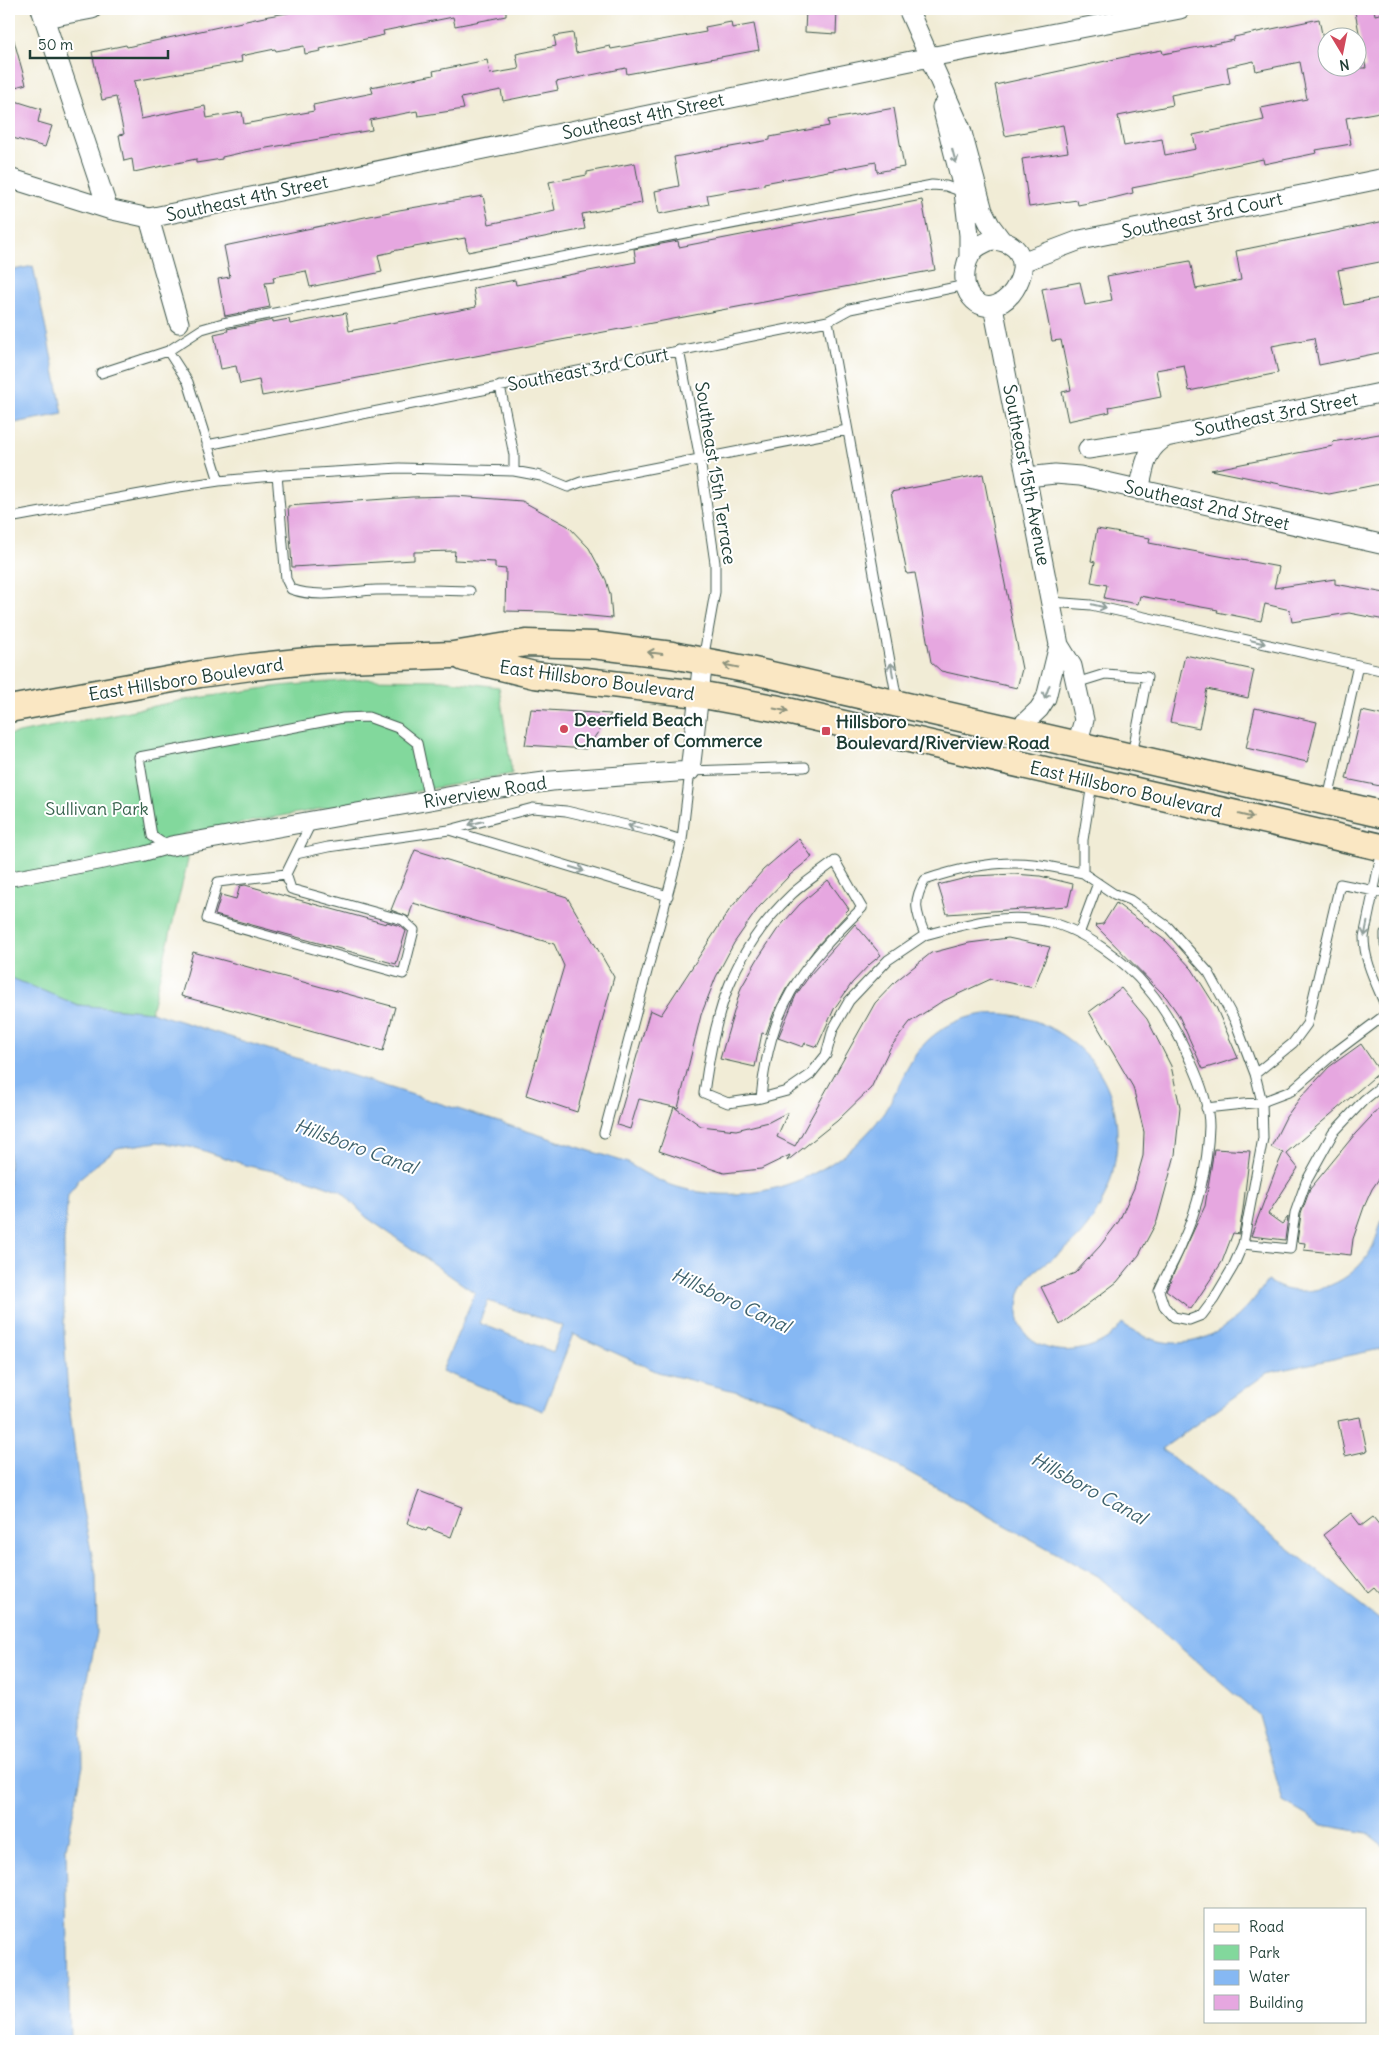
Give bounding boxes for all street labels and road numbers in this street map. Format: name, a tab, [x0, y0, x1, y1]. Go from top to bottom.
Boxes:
street label: Southeast 4th Street	[560, 88, 726, 144]
street label: Southeast 4th Street	[164, 170, 330, 226]
street label: Southeast 3rd Court	[1120, 187, 1284, 243]
street label: Southeast 3rd Court	[506, 342, 670, 396]
street label: Southeast 15th Terrace	[690, 380, 742, 566]
street label: Southeast 15th Avenue	[998, 382, 1056, 568]
street label: Southeast 3rd Street	[1192, 387, 1360, 441]
street label: Southeast 2nd Street	[1122, 475, 1292, 535]
street label: East Hillsboro Boulevard	[87, 652, 285, 706]
street label: East Hillsboro Boulevard	[498, 655, 696, 705]
street label: East Hillsboro Boulevard	[1028, 756, 1225, 822]
street label: Riverview Road	[422, 771, 549, 813]

